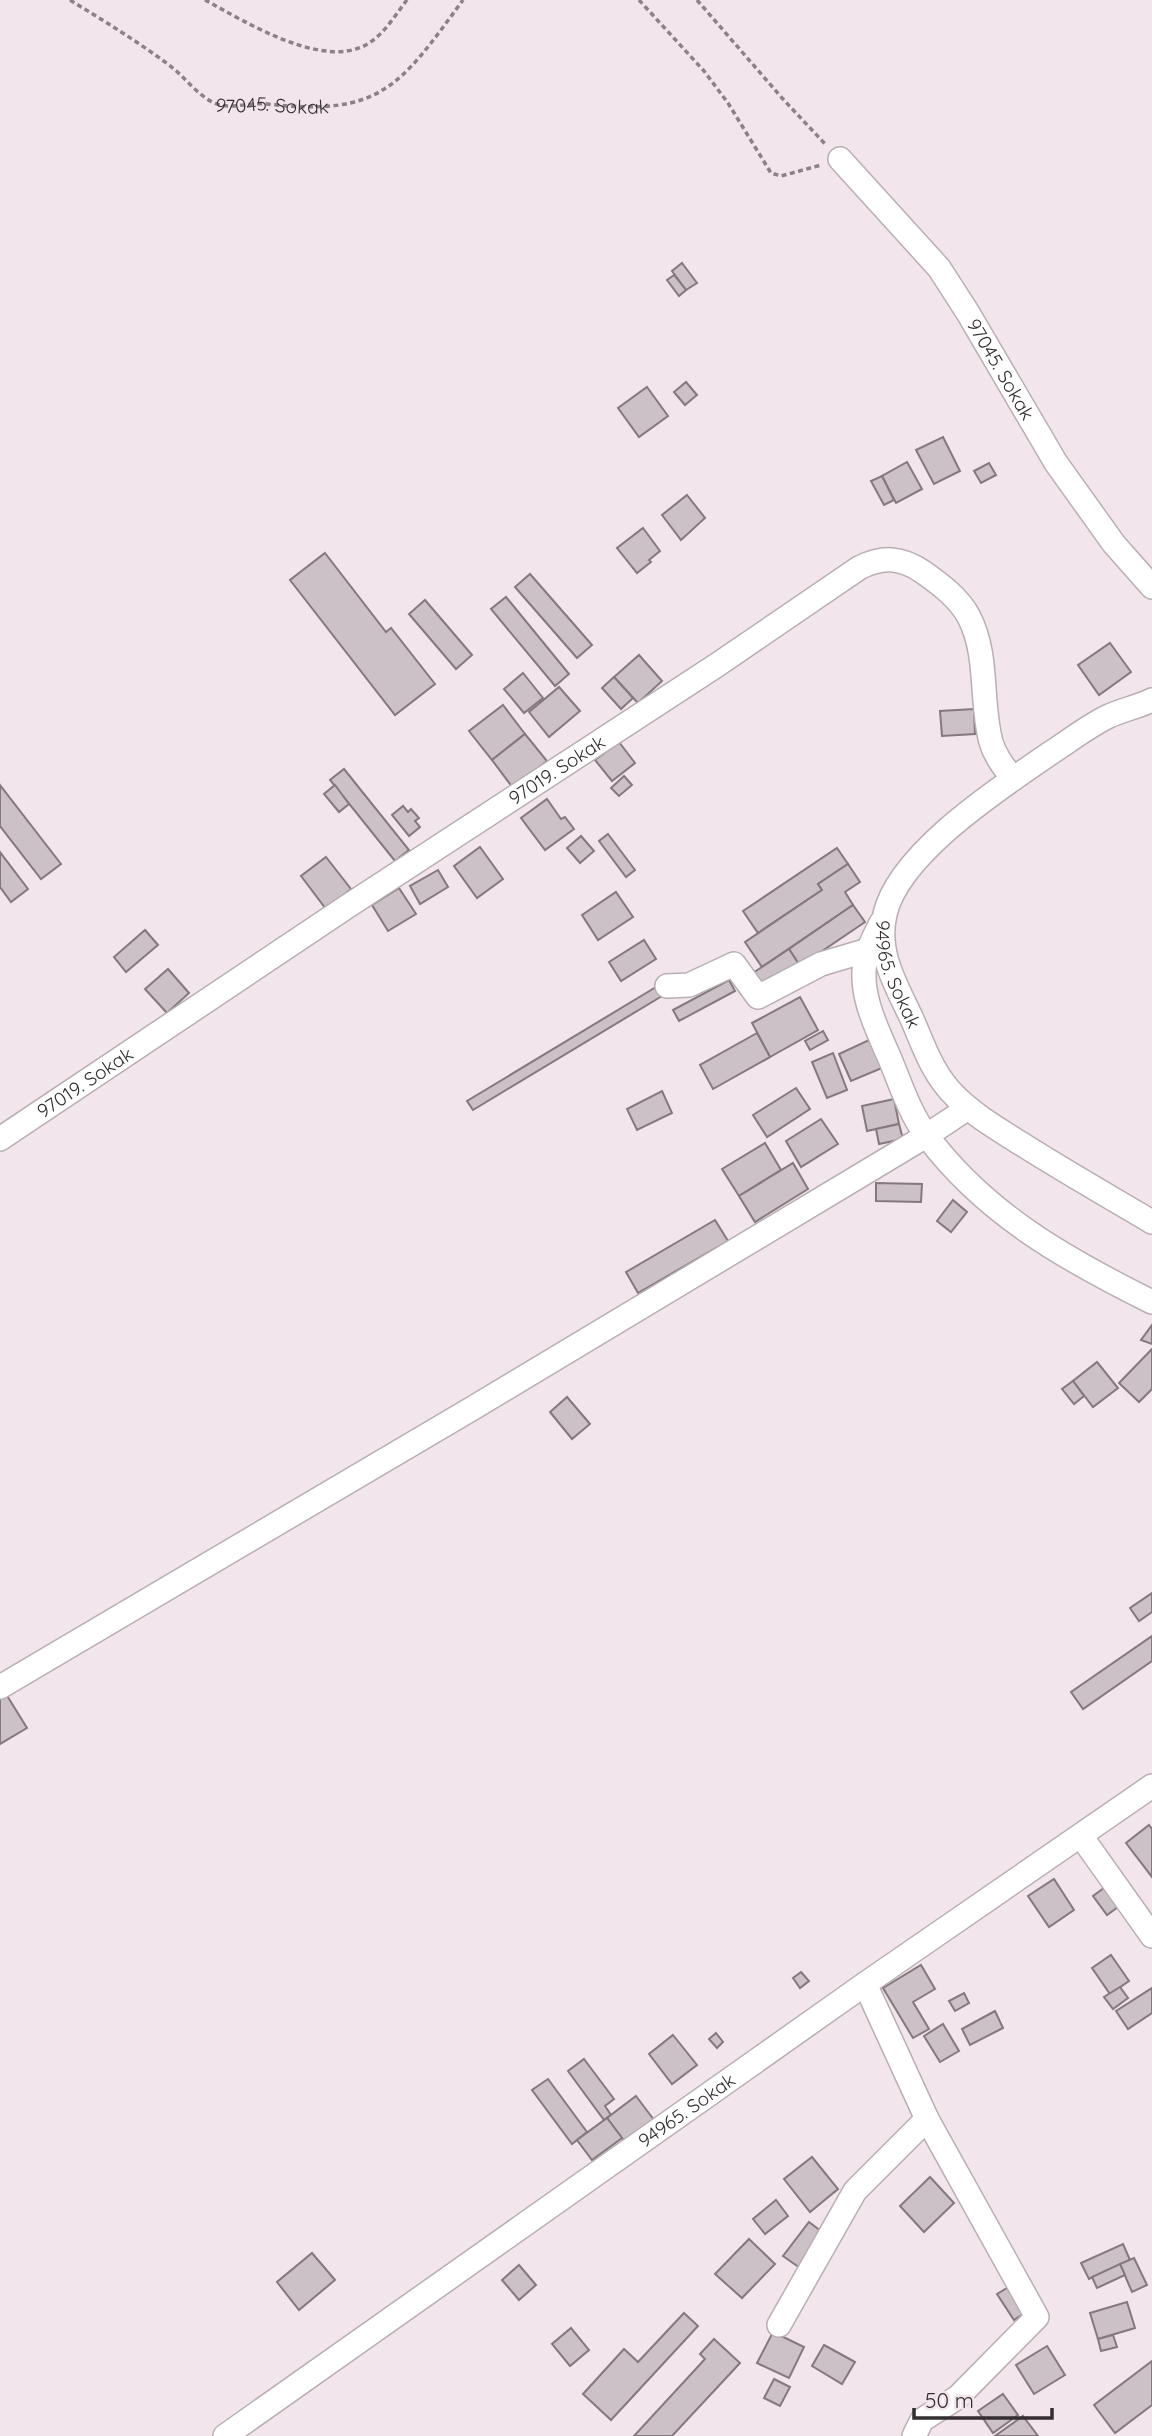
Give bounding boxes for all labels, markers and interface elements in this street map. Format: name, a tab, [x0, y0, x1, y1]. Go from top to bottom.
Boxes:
street label: 97045. Sokak	[213, 92, 330, 119]
street label: 97045. Sokak	[962, 314, 1040, 424]
street label: 97019. Sokak	[504, 729, 609, 810]
street label: 94965. Sokak	[871, 919, 926, 1032]
street label: 97019. Sokak	[32, 1042, 137, 1123]
street label: 94965. Sokak	[633, 2067, 740, 2153]
scale bar	[914, 2376, 1052, 2420]
text: 50 m	[925, 2387, 974, 2413]

